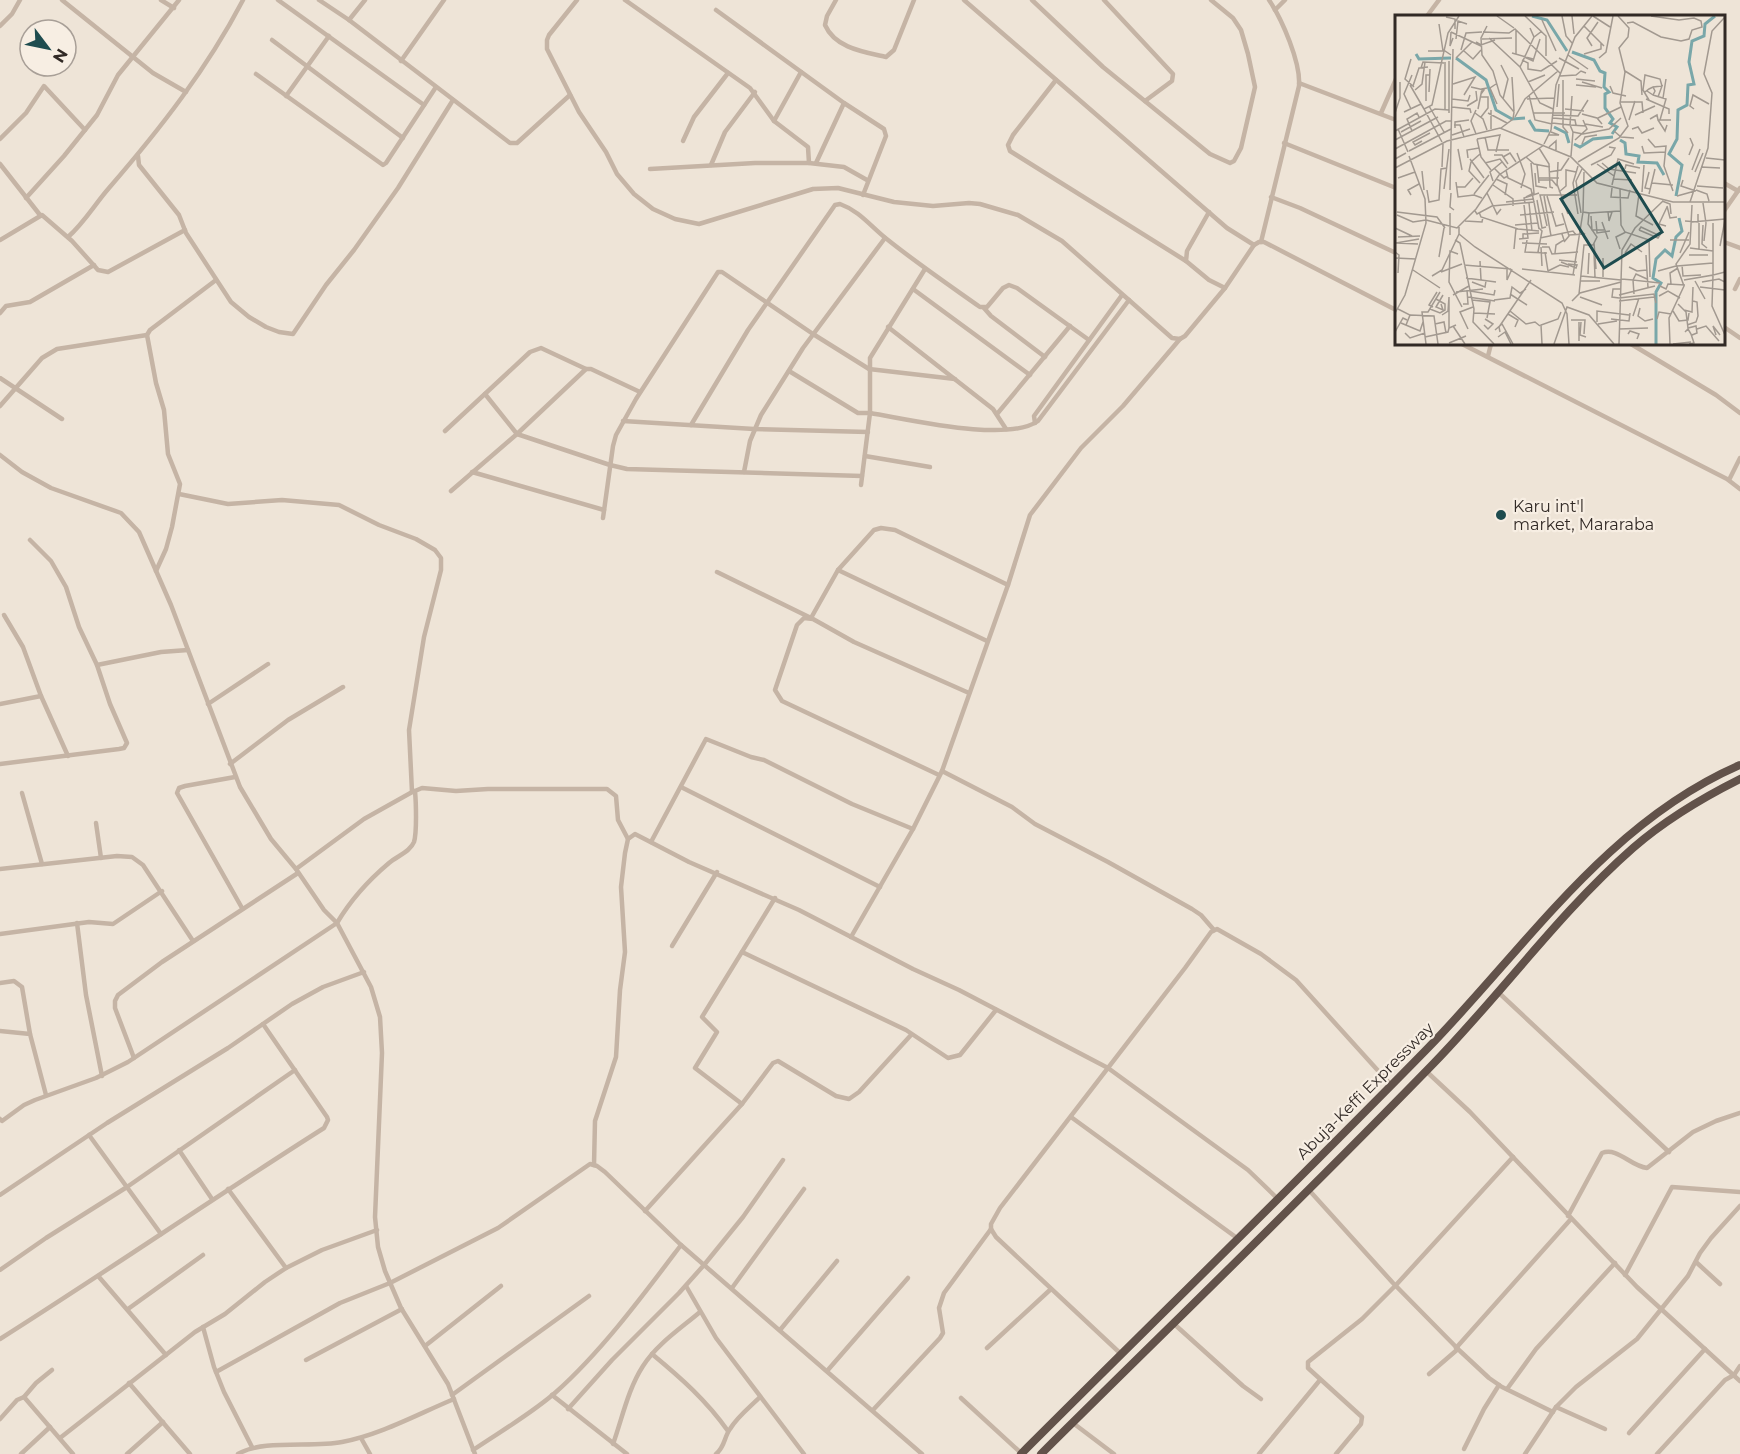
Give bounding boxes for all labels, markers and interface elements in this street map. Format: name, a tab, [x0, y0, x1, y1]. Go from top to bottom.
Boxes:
inset map	[1395, 15, 1725, 345]
north arrow	[18, 18, 78, 78]
text: N	[49, 45, 72, 66]
place label: Karu int'l market, Mararaba	[1513, 497, 1654, 534]
marker: Karu int'l market, Mararaba	[1494, 508, 1508, 522]
street label: Abuja-Keffi Expressway	[1293, 1018, 1438, 1163]

